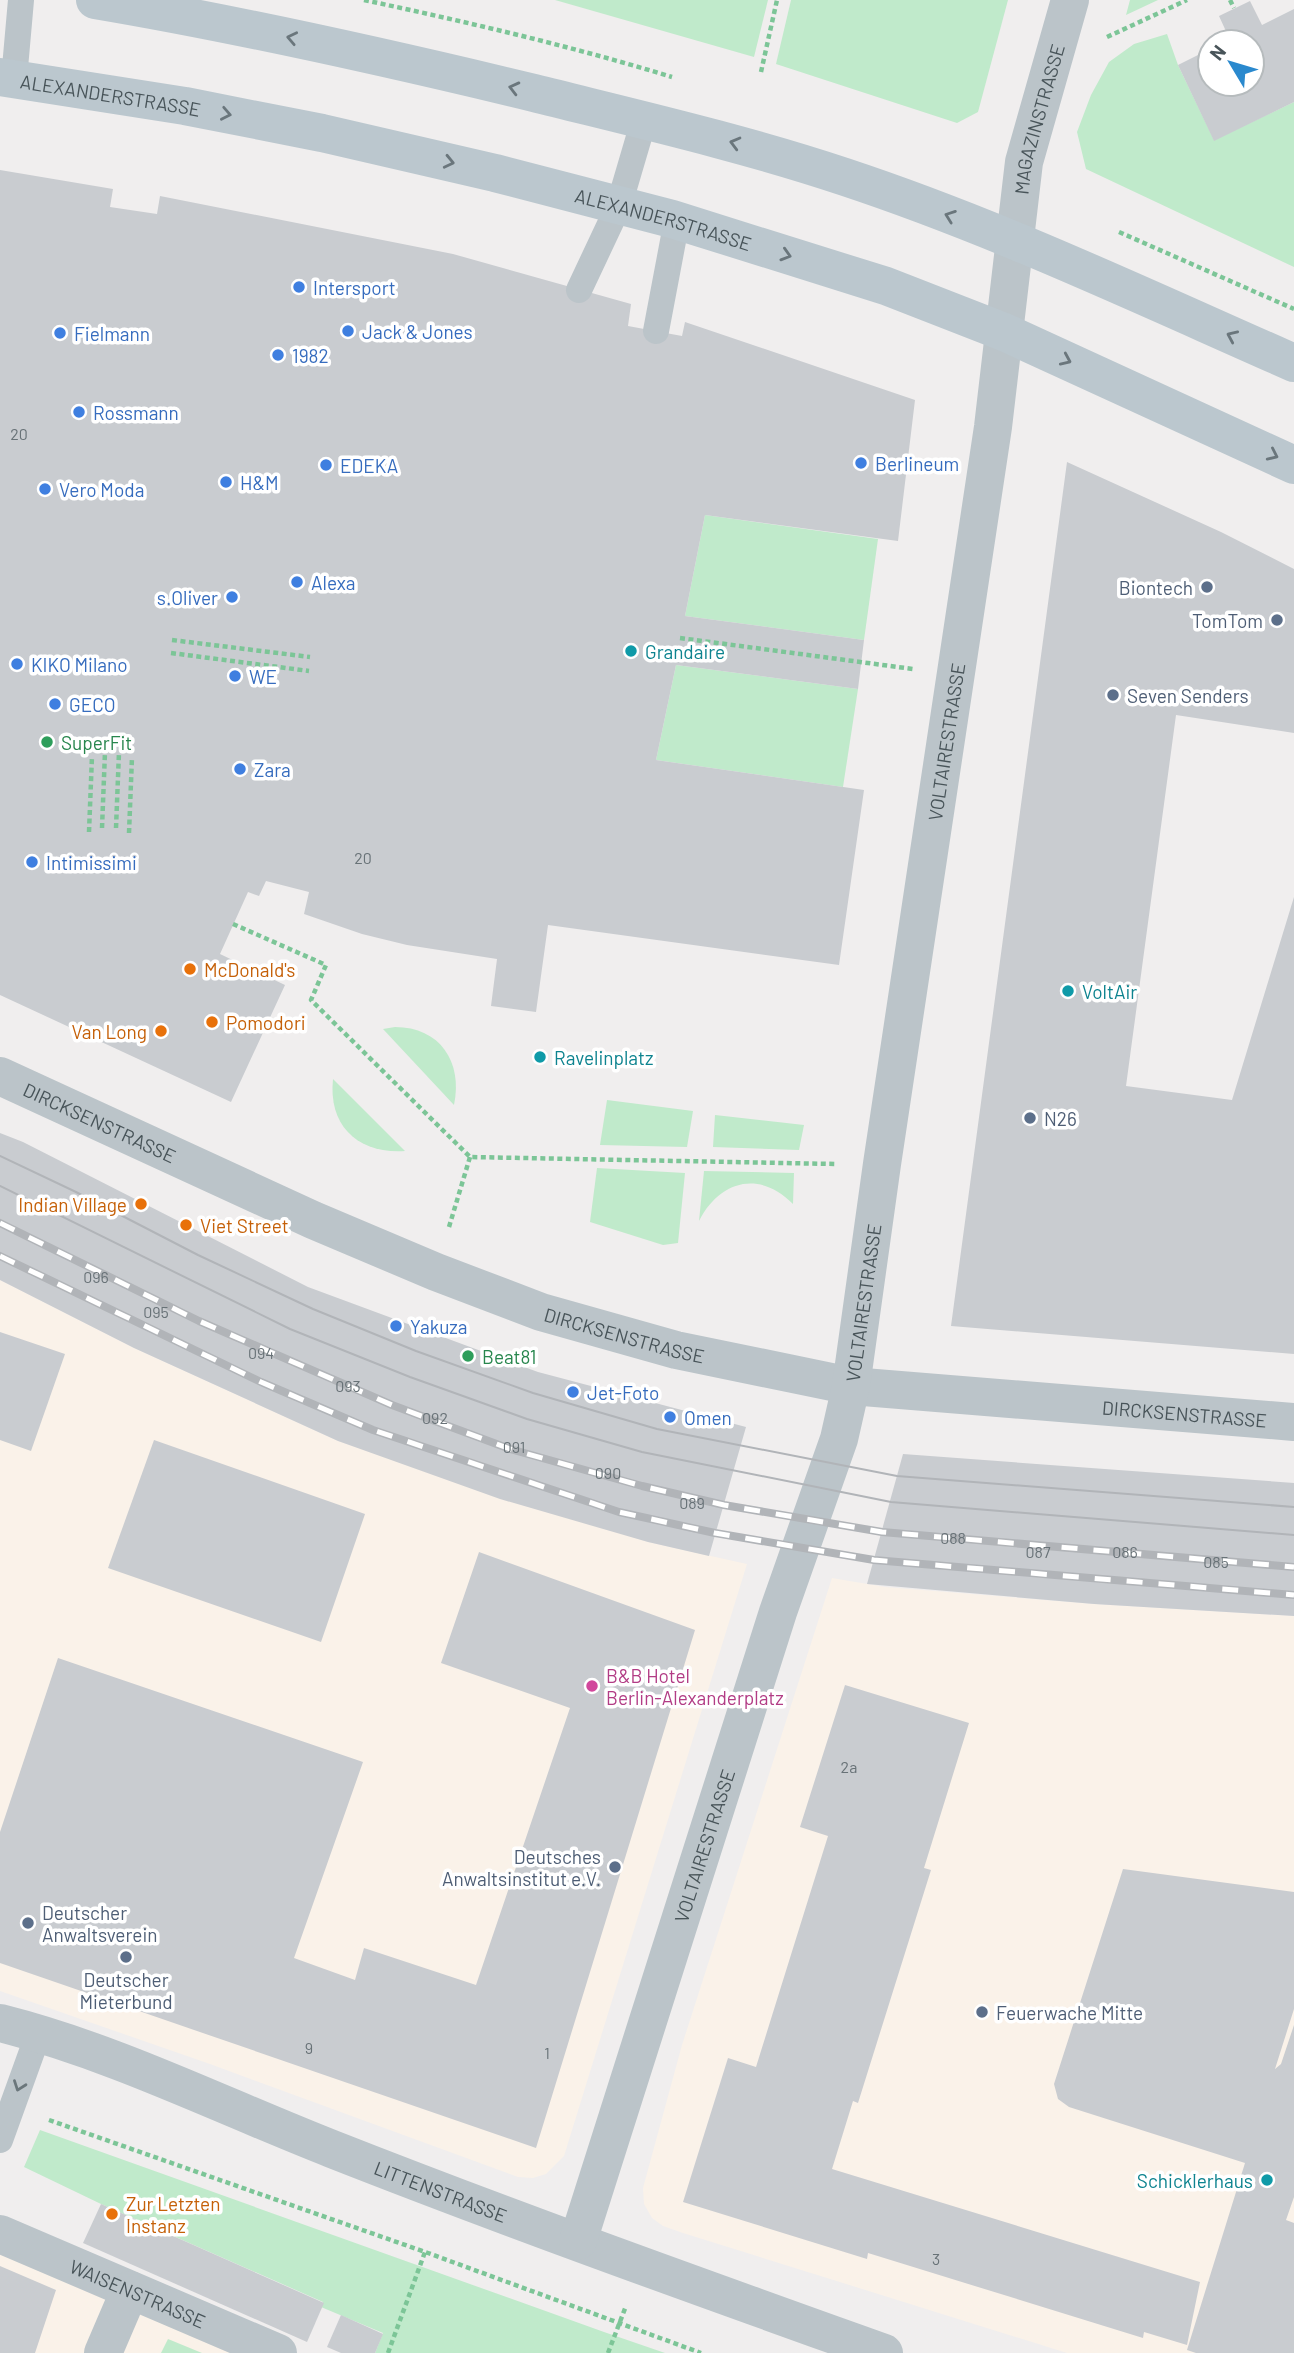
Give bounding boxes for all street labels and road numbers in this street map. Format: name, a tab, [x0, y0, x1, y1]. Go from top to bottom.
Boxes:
street label: MAGAZINSTRASSE	[1009, 41, 1069, 196]
street label: ALEXANDERSTRASSE	[19, 69, 203, 120]
street label: ALEXANDERSTRASSE	[573, 183, 755, 255]
street label: VOLTAIRESTRASSE	[922, 661, 969, 822]
street label: DIRCKSENSTRASSE	[20, 1077, 180, 1167]
street label: VOLTAIRESTRASSE	[840, 1222, 885, 1383]
street label: DIRCKSENSTRASSE	[542, 1302, 707, 1367]
street label: DIRCKSENSTRASSE	[1101, 1395, 1268, 1431]
street label: VOLTAIRESTRASSE	[669, 1766, 739, 1925]
street label: LITTENSTRASSE	[371, 2155, 510, 2227]
street label: WAISENSTRASSE	[67, 2254, 209, 2332]

